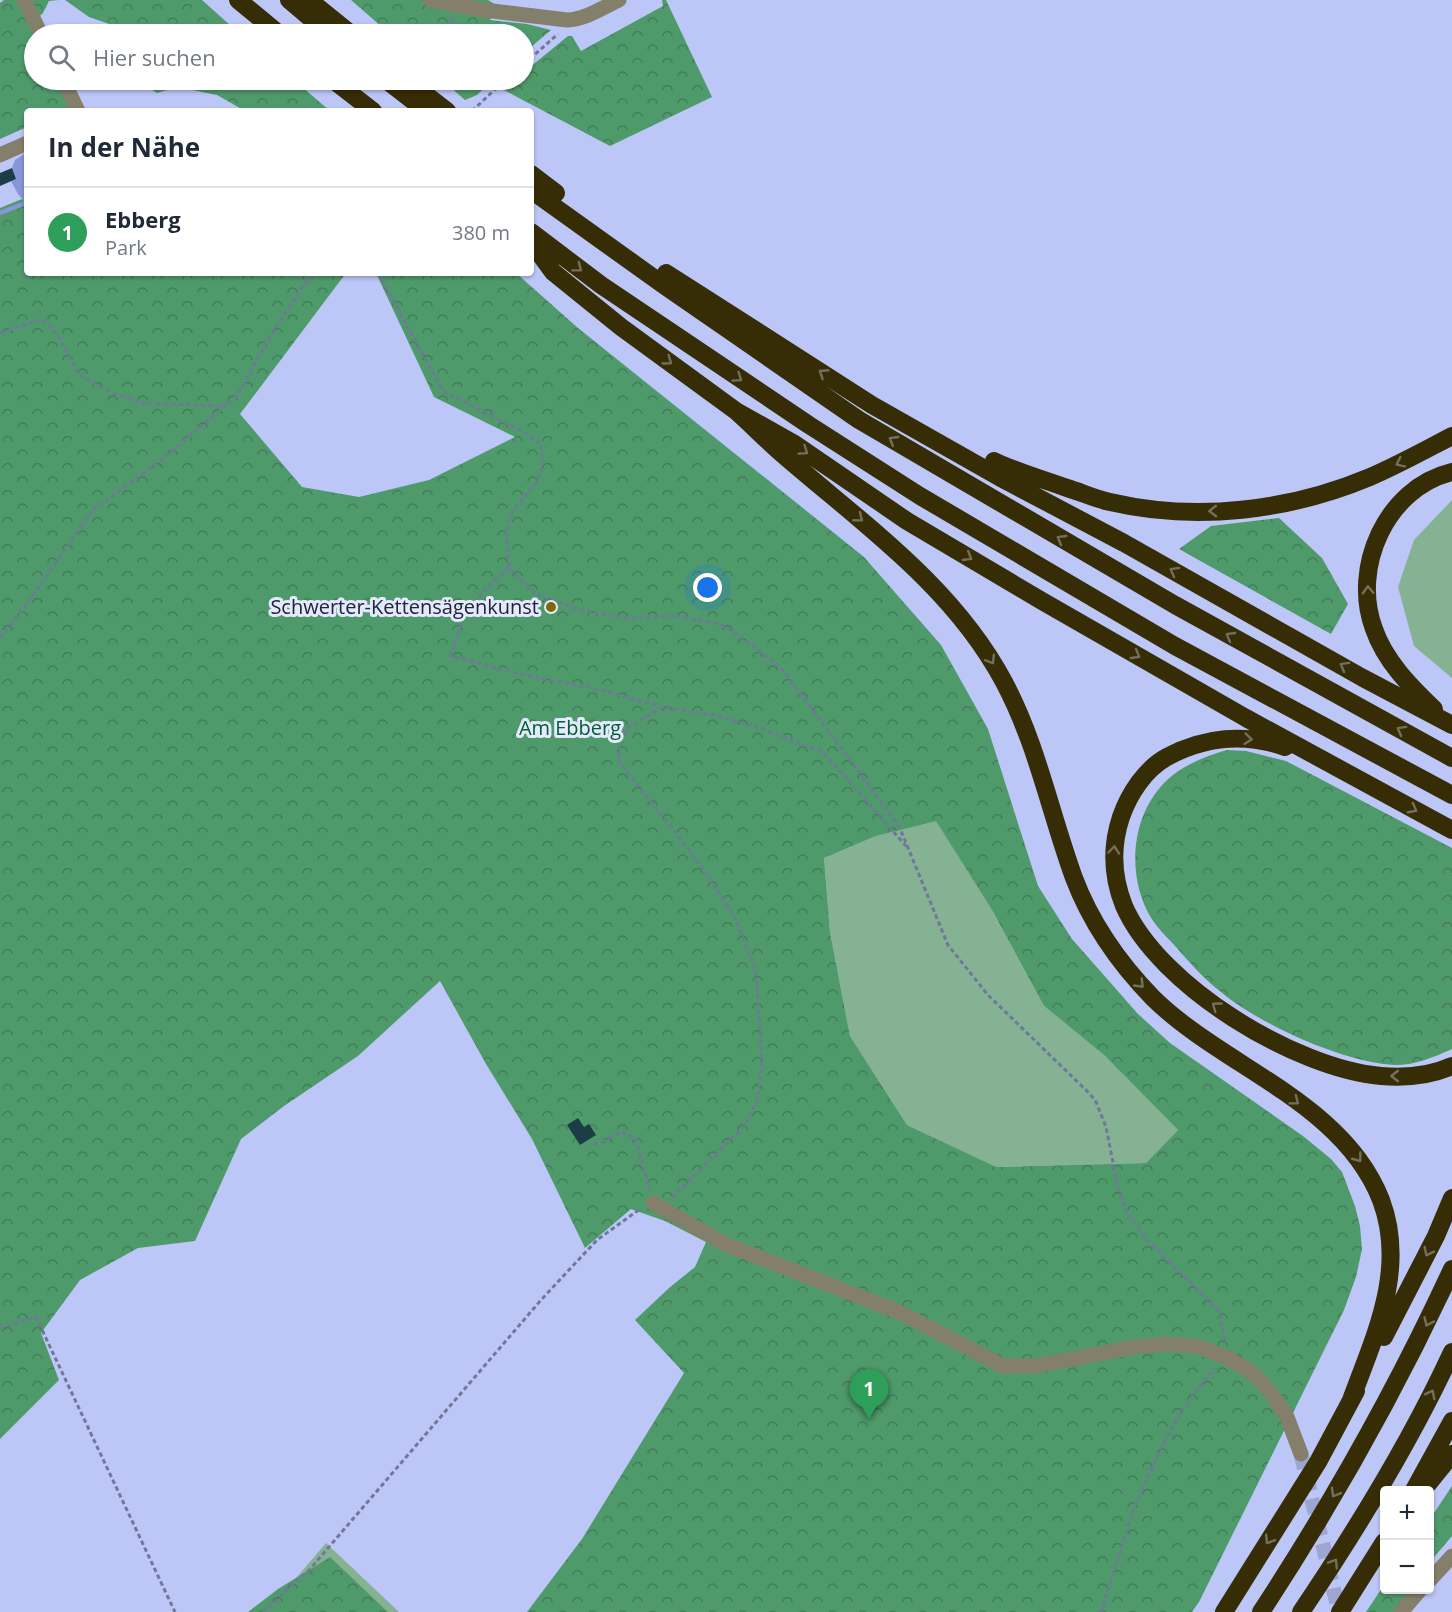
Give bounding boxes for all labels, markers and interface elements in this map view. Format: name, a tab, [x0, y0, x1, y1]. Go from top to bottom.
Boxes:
search box	[24, 24, 534, 90]
icon: search	[45, 41, 78, 74]
text: Hier suchen	[93, 42, 216, 72]
text: In der Nähe	[48, 129, 200, 165]
text: Ebberg	[105, 204, 181, 234]
text: 1	[62, 219, 73, 246]
text: 380 m	[452, 219, 510, 246]
text: Park	[105, 234, 147, 261]
one-way arrow	[571, 260, 582, 271]
one-way arrow	[661, 354, 672, 365]
one-way arrow	[819, 369, 830, 380]
one-way arrow	[732, 370, 743, 381]
one-way arrow	[889, 435, 899, 447]
one-way arrow	[798, 444, 809, 455]
one-way arrow	[1396, 456, 1407, 467]
one-way arrow	[1208, 505, 1217, 517]
one-way arrow	[852, 510, 863, 521]
one-way arrow	[1057, 535, 1067, 546]
one-way arrow	[962, 550, 972, 561]
one-way arrow	[1170, 566, 1180, 578]
your location	[693, 573, 722, 602]
one-way arrow	[1362, 585, 1374, 594]
place label: Schwerter-Kettensägenkunst	[270, 593, 539, 620]
marker: Schwerter-Kettensägenkunst	[544, 600, 558, 614]
one-way arrow	[1226, 632, 1236, 643]
one-way arrow	[1130, 648, 1141, 659]
one-way arrow	[983, 654, 995, 664]
one-way arrow	[1339, 662, 1350, 674]
park label: Am Ebberg	[519, 714, 621, 741]
one-way arrow	[1396, 726, 1407, 737]
one-way arrow	[1243, 733, 1252, 745]
one-way arrow	[1407, 802, 1417, 813]
one-way arrow	[1107, 845, 1120, 854]
one-way arrow	[1133, 977, 1144, 987]
one-way arrow	[1211, 1002, 1222, 1013]
one-way arrow	[1390, 1070, 1399, 1082]
one-way arrow	[1289, 1093, 1300, 1104]
one-way arrow	[1350, 1151, 1361, 1162]
one-way arrow	[1423, 1245, 1435, 1256]
one-way arrow	[1423, 1315, 1435, 1326]
pin: 1	[850, 1370, 888, 1419]
one-way arrow	[1423, 1390, 1435, 1401]
map controls	[1380, 1486, 1434, 1594]
button: +	[1380, 1486, 1434, 1540]
one-way arrow	[1331, 1487, 1343, 1498]
one-way arrow	[1265, 1534, 1276, 1545]
button: −	[1380, 1540, 1434, 1594]
one-way arrow	[1326, 1559, 1338, 1569]

